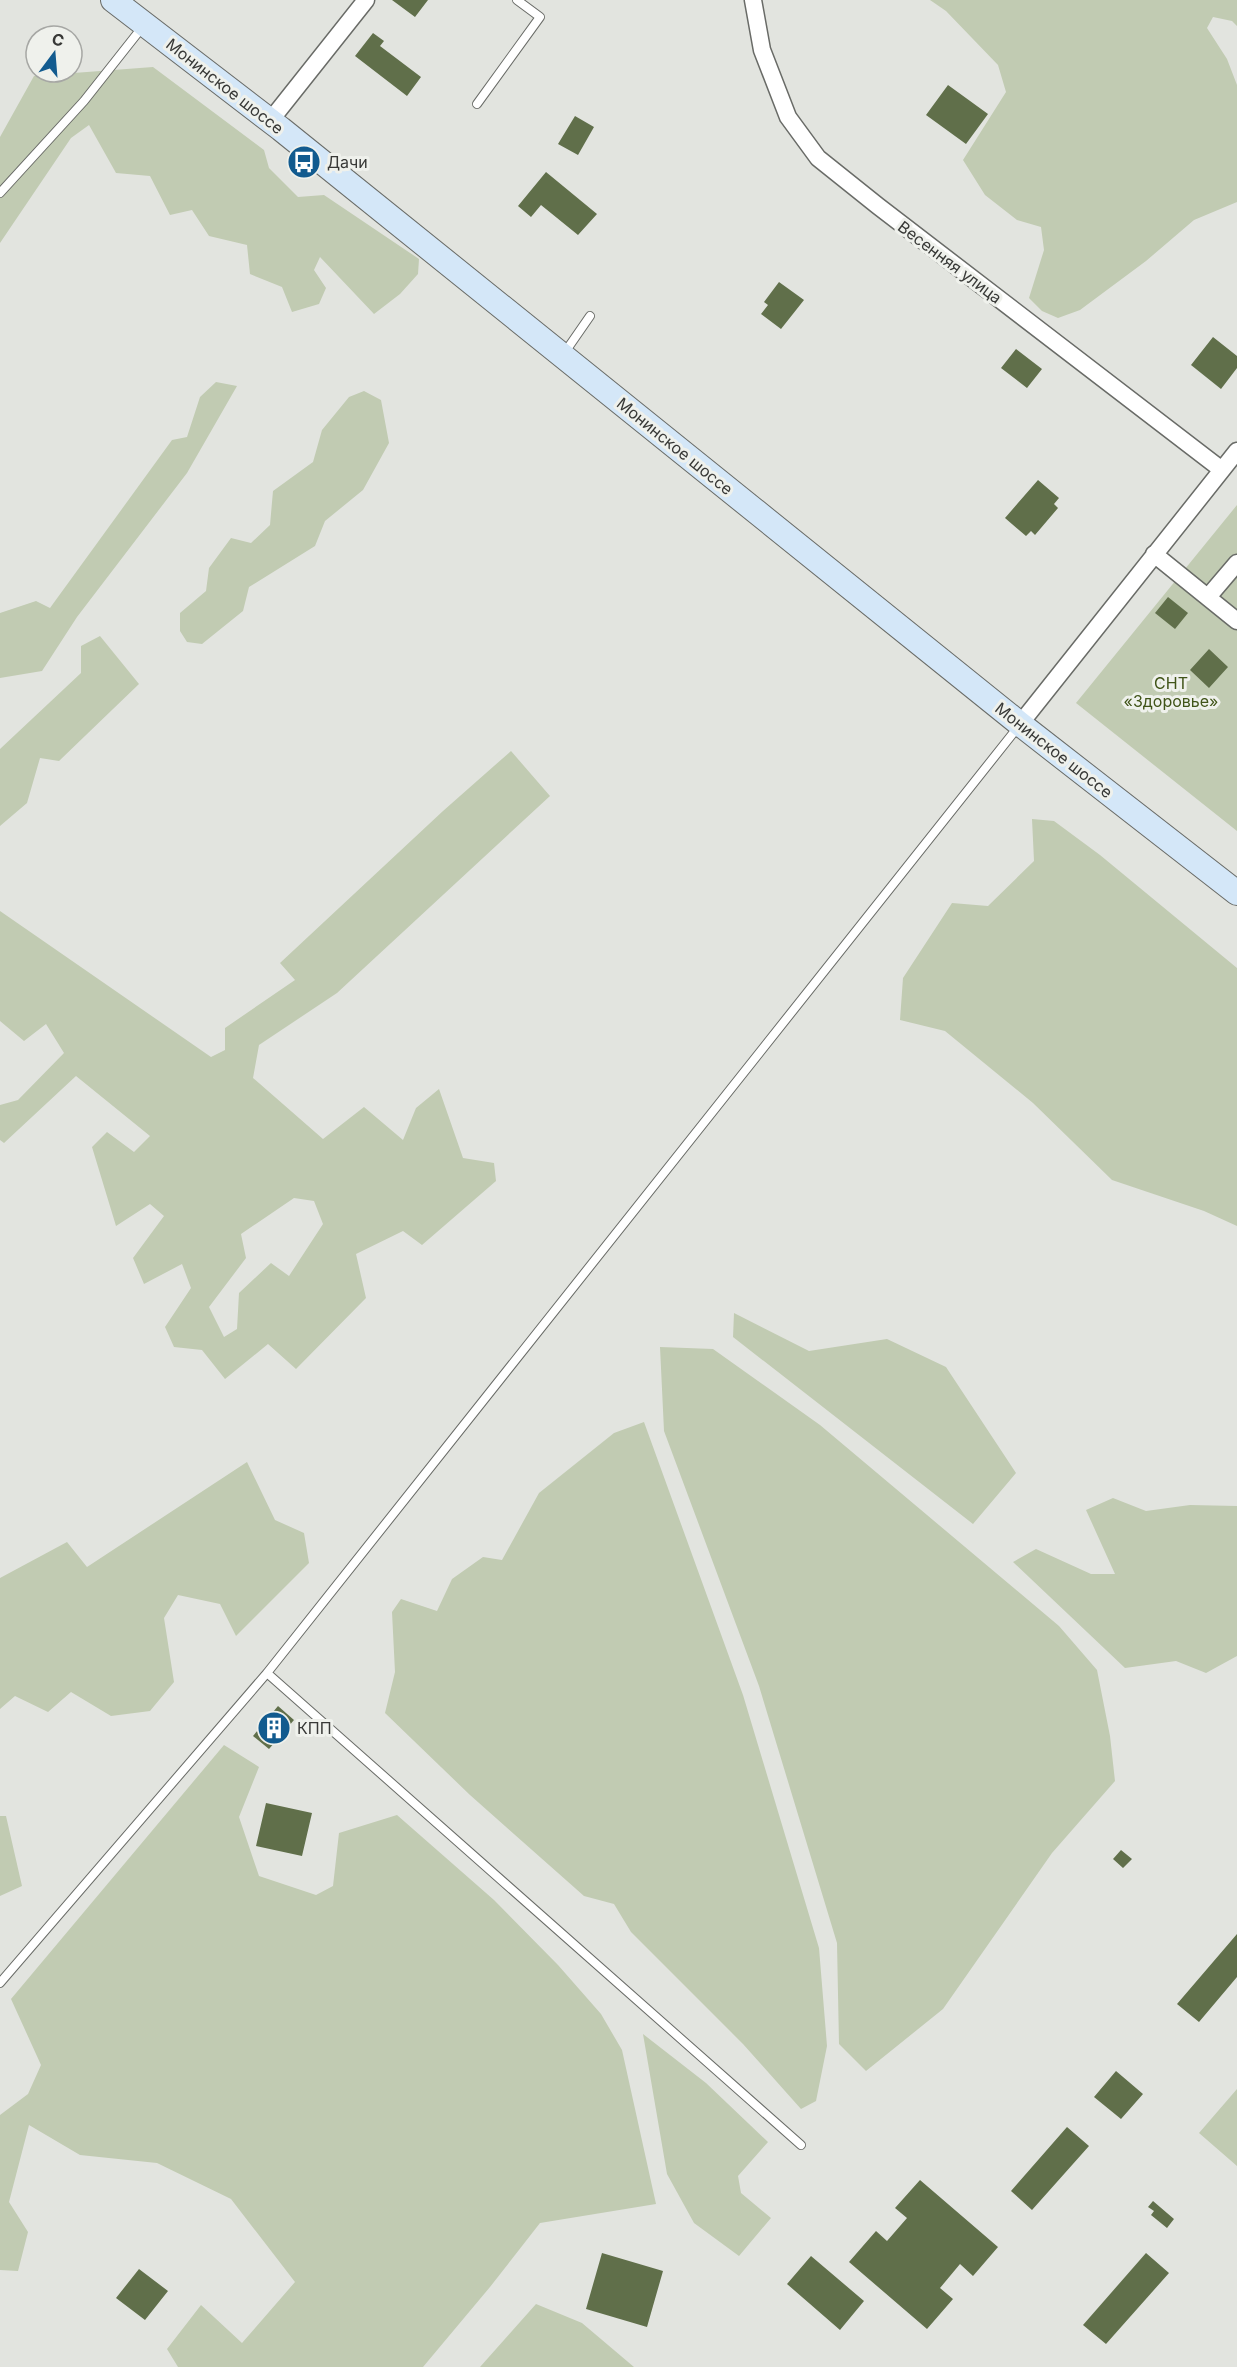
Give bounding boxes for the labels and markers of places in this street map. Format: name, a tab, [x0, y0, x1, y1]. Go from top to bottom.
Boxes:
bus stop icon: Дачи	[286, 144, 322, 180]
place label: Дачи	[327, 152, 368, 172]
building icon: КПП	[256, 1710, 292, 1746]
place label: КПП	[297, 1718, 332, 1738]

